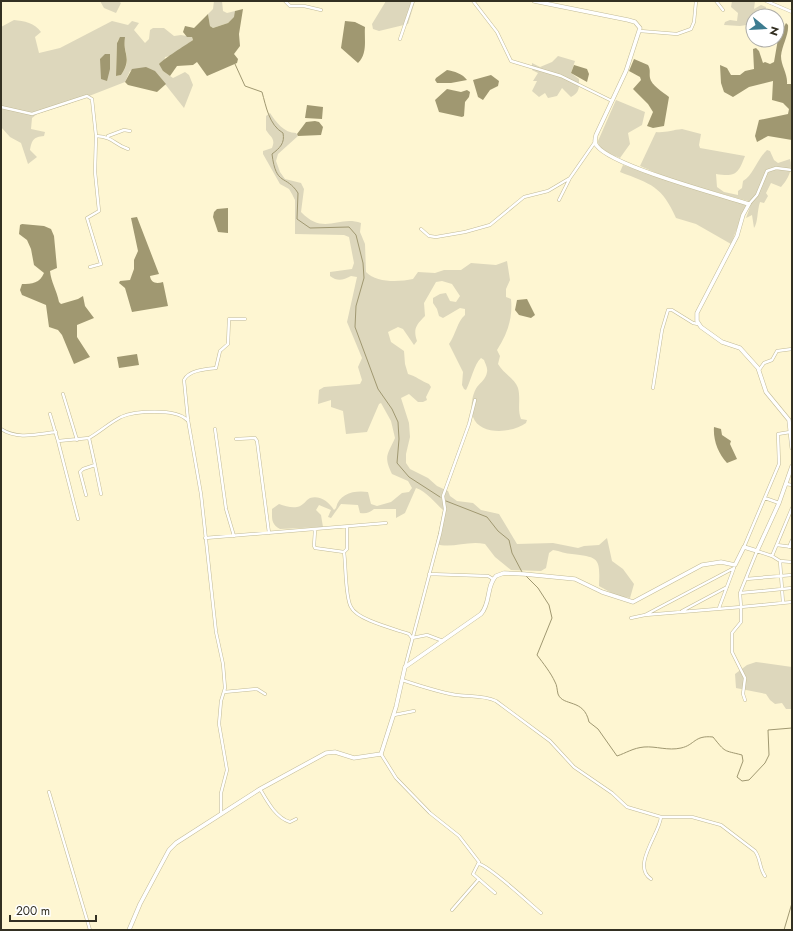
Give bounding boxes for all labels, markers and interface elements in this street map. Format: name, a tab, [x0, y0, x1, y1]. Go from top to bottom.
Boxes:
north arrow	[745, 8, 785, 48]
text: N	[766, 24, 783, 38]
scale bar	[10, 897, 96, 923]
text: 200 m	[16, 902, 50, 920]

